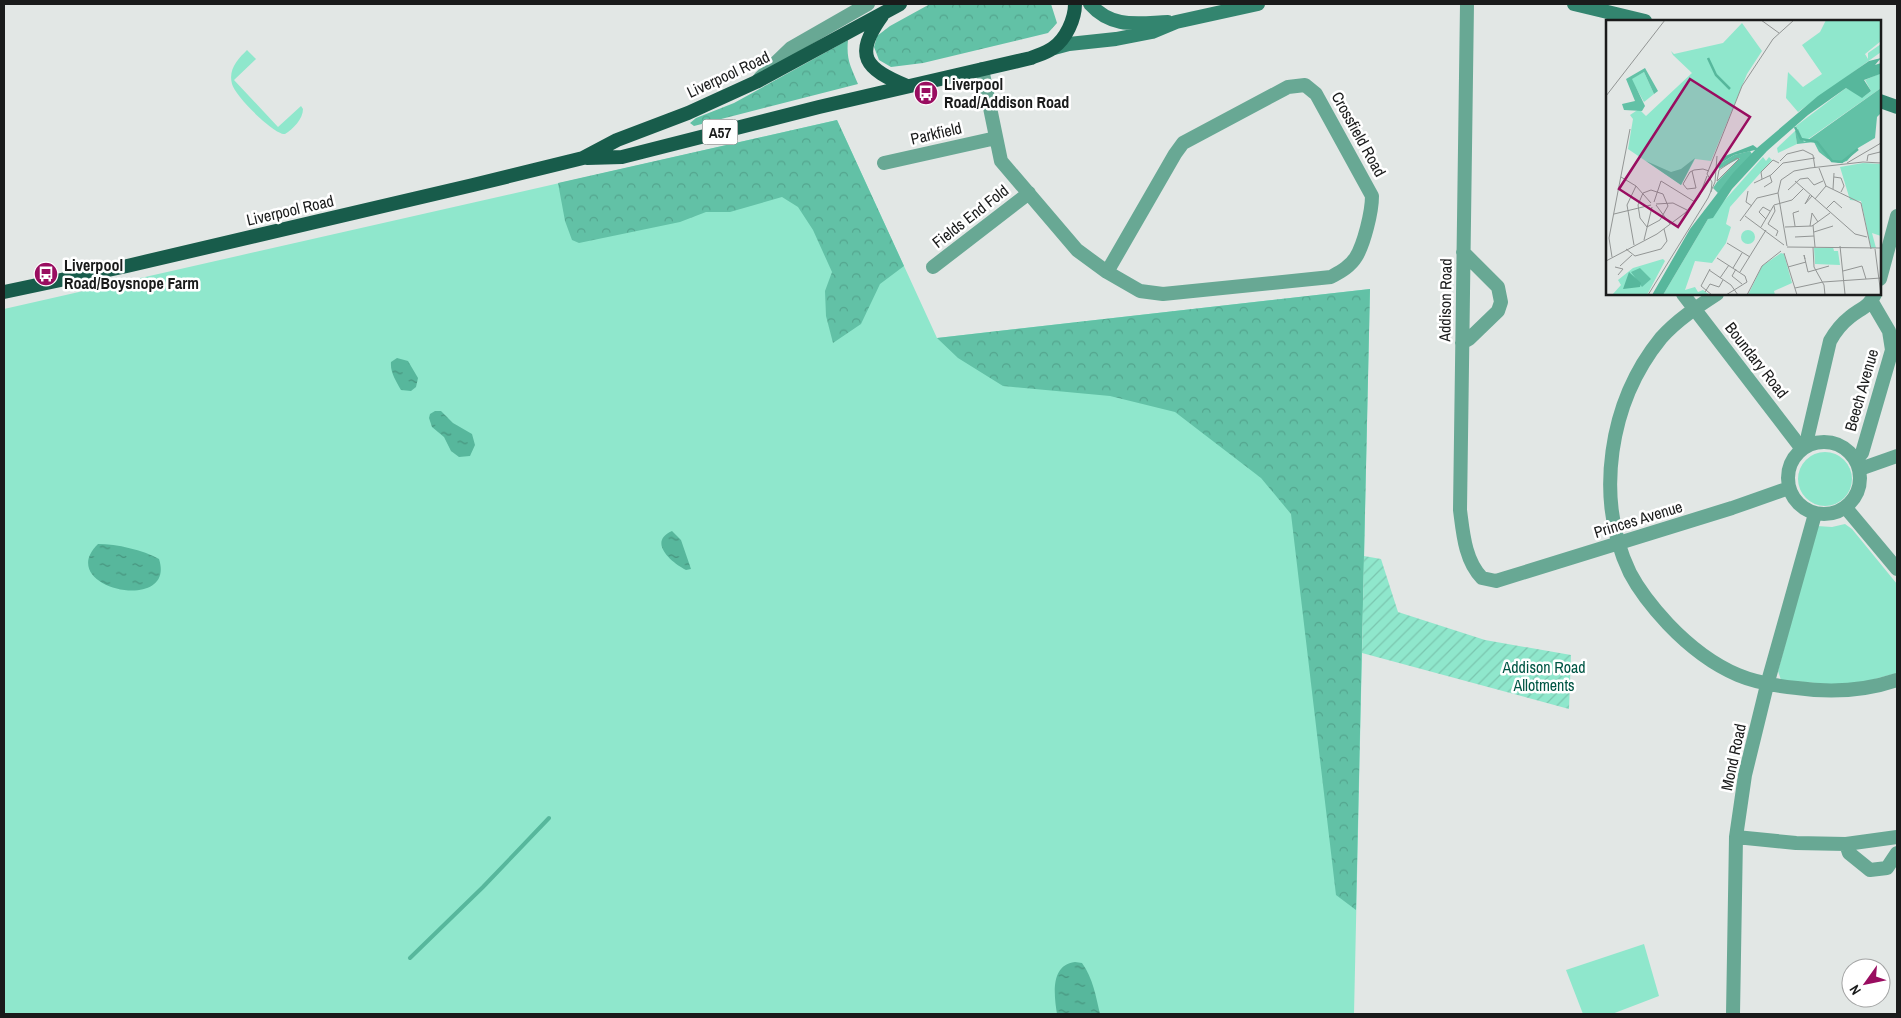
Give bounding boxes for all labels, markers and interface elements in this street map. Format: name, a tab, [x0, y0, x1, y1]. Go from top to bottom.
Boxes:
inset map	[1606, 20, 1881, 295]
street label: Liverpool Road	[683, 45, 773, 103]
place label: Liverpool Road/Addison Road	[944, 73, 1069, 113]
bus stop icon: Liverpool Road/Addison Road	[913, 80, 939, 106]
street label: Crossfield Road	[1327, 88, 1391, 180]
street label: Parkfield	[908, 116, 964, 150]
road number: A57	[702, 120, 738, 144]
street label: Fields End Fold	[927, 179, 1013, 253]
street label: Liverpool Road	[244, 189, 336, 231]
place label: Liverpool Road/Boysnope Farm	[64, 254, 199, 294]
street label: Addison Road	[1433, 258, 1457, 343]
bus stop icon: Liverpool Road/Boysnope Farm	[33, 261, 59, 287]
street label: Boundary Road	[1720, 317, 1794, 403]
street label: Beech Avenue	[1839, 346, 1883, 434]
street label: Princes Avenue	[1591, 495, 1685, 543]
park label: Addison Road Allotments	[1501, 656, 1586, 696]
street label: Mond Road	[1715, 722, 1751, 792]
north arrow	[1841, 958, 1891, 1008]
text: N	[1845, 982, 1865, 998]

